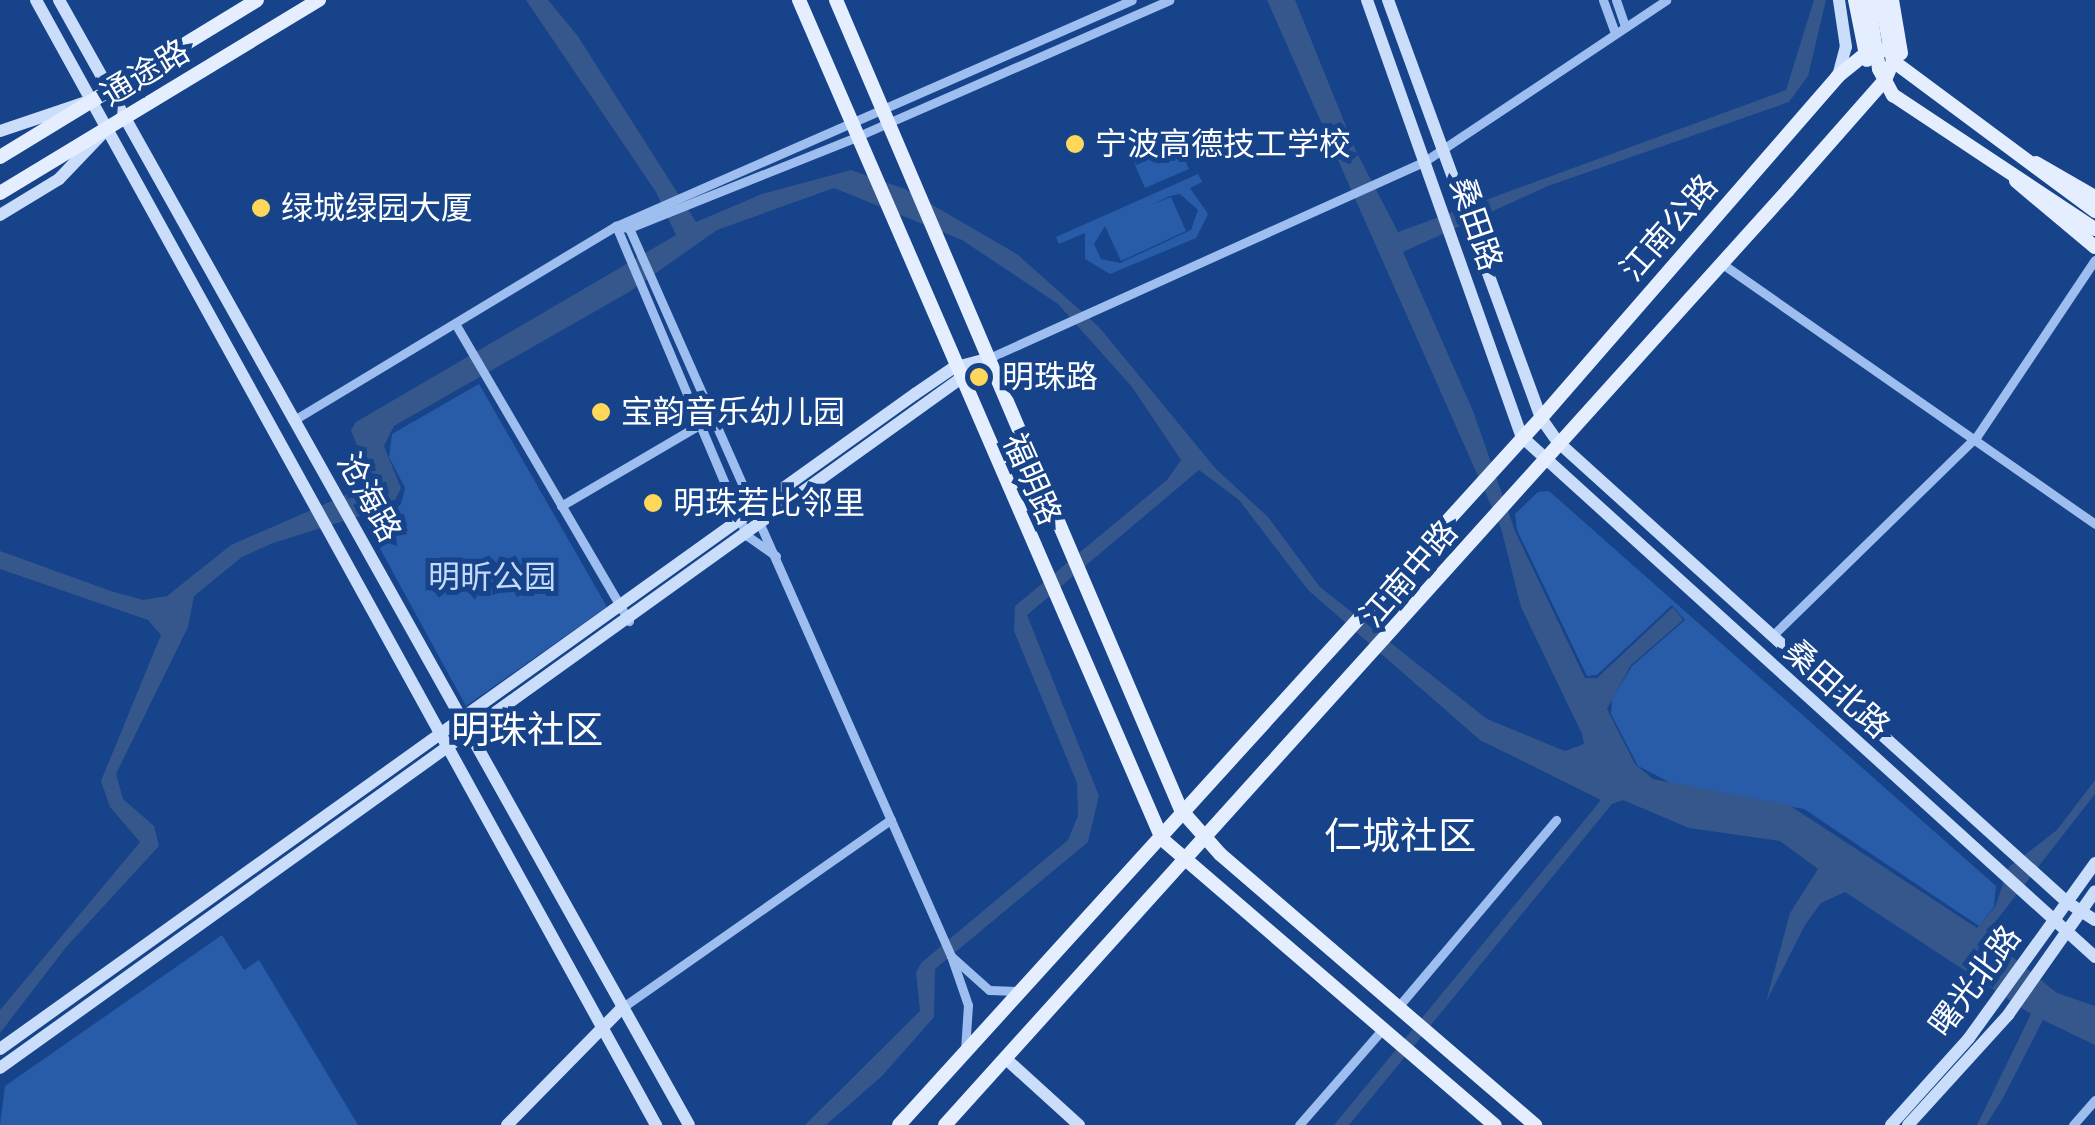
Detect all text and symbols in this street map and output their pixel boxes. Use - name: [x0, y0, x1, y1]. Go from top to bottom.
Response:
- street label: 通途路: [94, 32, 196, 114]
- place label: 宁波高德技工学校: [1095, 125, 1351, 163]
- marker: 宁波高德技工学校: [1064, 133, 1086, 155]
- street label: 江南公路: [1613, 167, 1725, 289]
- street label: 桑田路: [1442, 172, 1510, 276]
- place label: 绿城绿园大厦: [281, 189, 473, 227]
- marker: 绿城绿园大厦: [250, 197, 272, 219]
- place label: 明珠路: [1002, 358, 1098, 396]
- marker: 明珠路: [966, 364, 992, 390]
- place label: 宝韵音乐幼儿园: [621, 393, 845, 431]
- marker: 宝韵音乐幼儿园: [590, 401, 612, 423]
- street label: 福明路: [995, 427, 1069, 531]
- street label: 沧海路: [329, 446, 409, 548]
- place label: 明珠若比邻里: [673, 484, 865, 522]
- marker: 明珠若比邻里: [642, 492, 664, 514]
- street label: 江南中路: [1353, 513, 1465, 635]
- park label: 明昕公园: [428, 558, 556, 596]
- street label: 桑田北路: [1777, 632, 1897, 746]
- district label: 明珠社区: [451, 708, 603, 754]
- district label: 仁城社区: [1324, 814, 1476, 860]
- street label: 曙光北路: [1921, 918, 2029, 1044]

